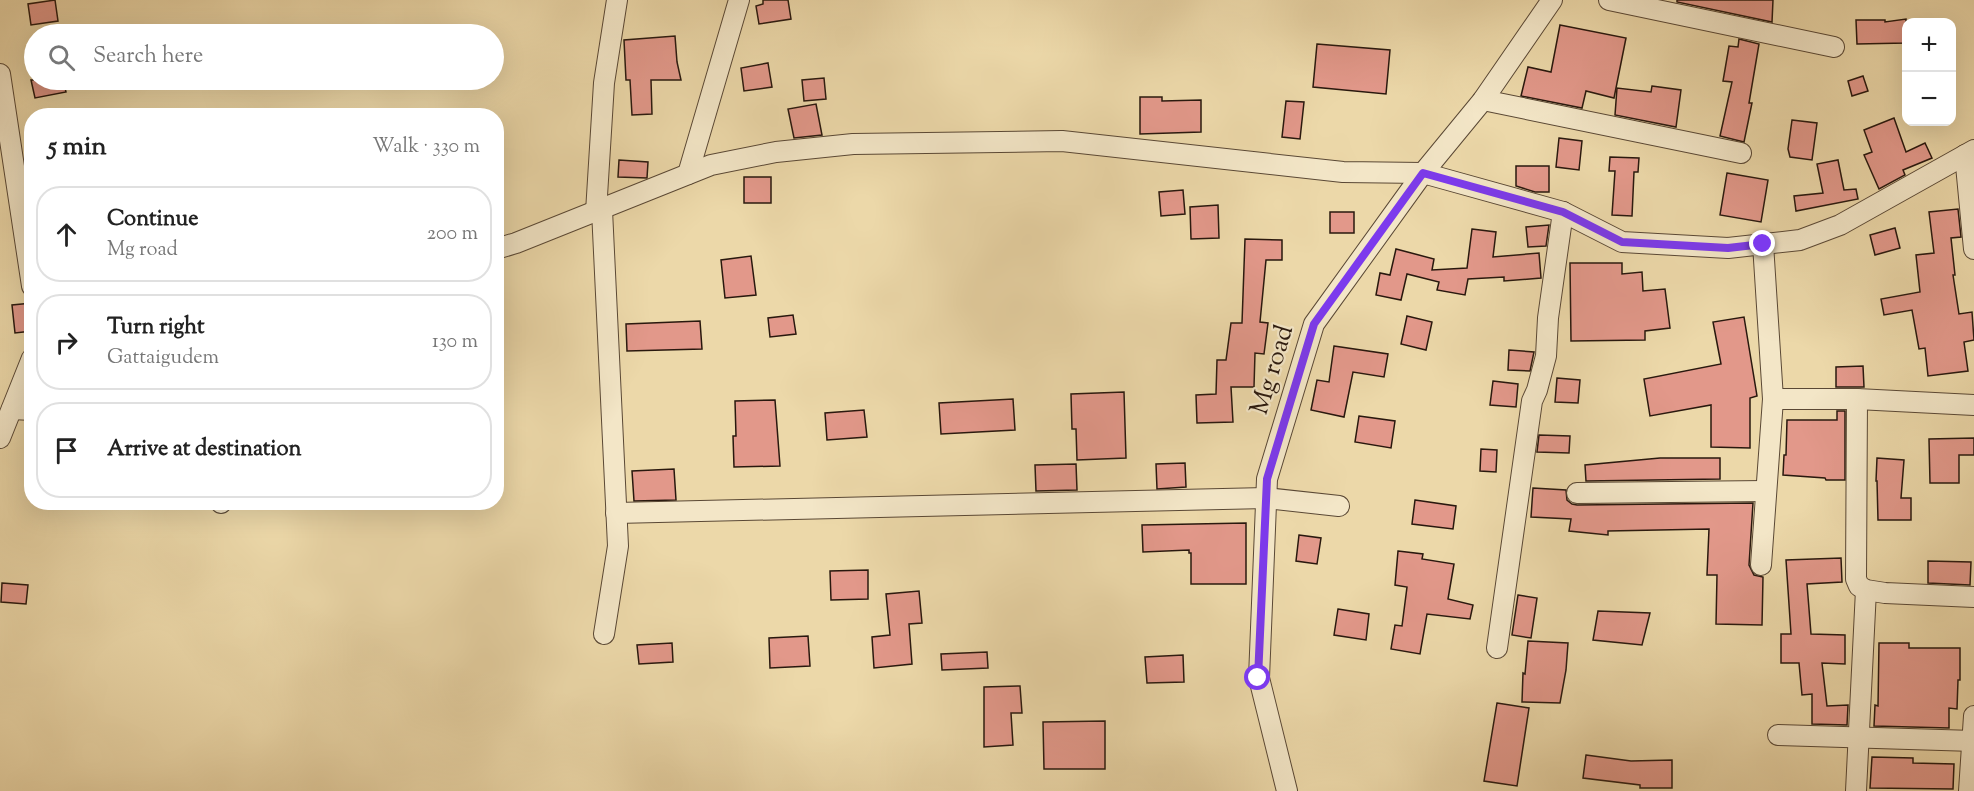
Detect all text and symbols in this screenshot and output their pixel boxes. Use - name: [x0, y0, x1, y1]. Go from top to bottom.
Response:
- map controls: [1902, 18, 1956, 126]
- button: +: [1902, 18, 1956, 72]
- search box: [24, 24, 504, 90]
- icon: search: [45, 41, 78, 74]
- text: Search here: [93, 41, 203, 73]
- button: −: [1902, 72, 1956, 126]
- text: 5 min: [48, 129, 107, 166]
- text: Walk · 330 m: [372, 133, 480, 162]
- text: Continue: [107, 204, 198, 236]
- icon: ahead: [50, 218, 83, 251]
- text: 200 m: [427, 220, 478, 249]
- route end: [1749, 230, 1775, 256]
- text: Mg road: [107, 236, 178, 265]
- text: Turn right: [107, 312, 204, 344]
- street label: Mg road: [1242, 320, 1304, 419]
- icon: right: [50, 326, 83, 359]
- text: 130 m: [432, 328, 478, 357]
- text: Gattaigudem: [107, 344, 219, 373]
- icon: arrive: [50, 434, 83, 467]
- text: Arrive at destination: [107, 434, 302, 466]
- route start: [1244, 664, 1270, 690]

